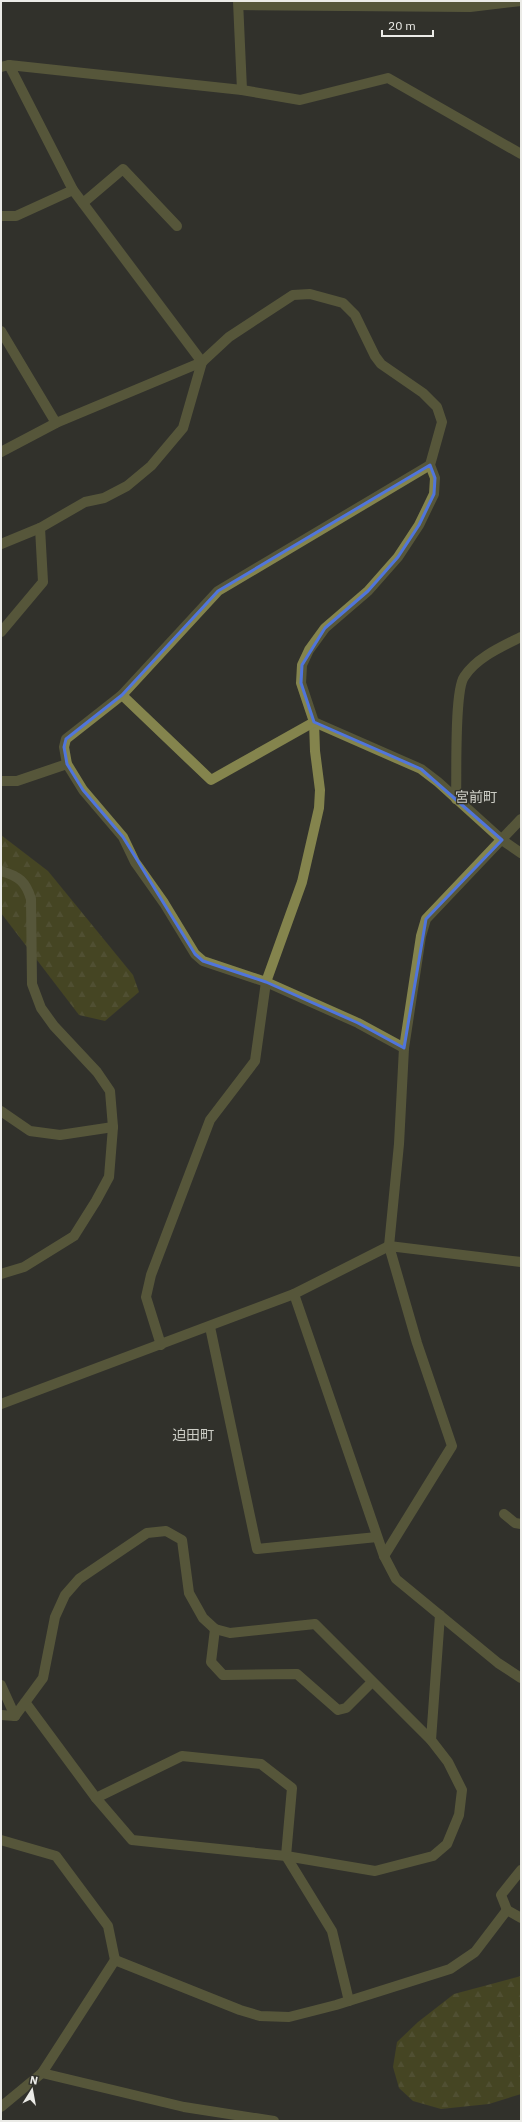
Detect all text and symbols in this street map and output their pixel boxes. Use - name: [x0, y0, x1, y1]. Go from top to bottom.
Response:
- scale bar: [382, 12, 433, 38]
- text: 20 m: [388, 18, 416, 33]
- district label: 宮前町: [455, 788, 497, 806]
- district label: 迫田町: [172, 1426, 214, 1444]
- north arrow: [12, 2070, 52, 2110]
- text: N: [29, 2073, 39, 2088]

